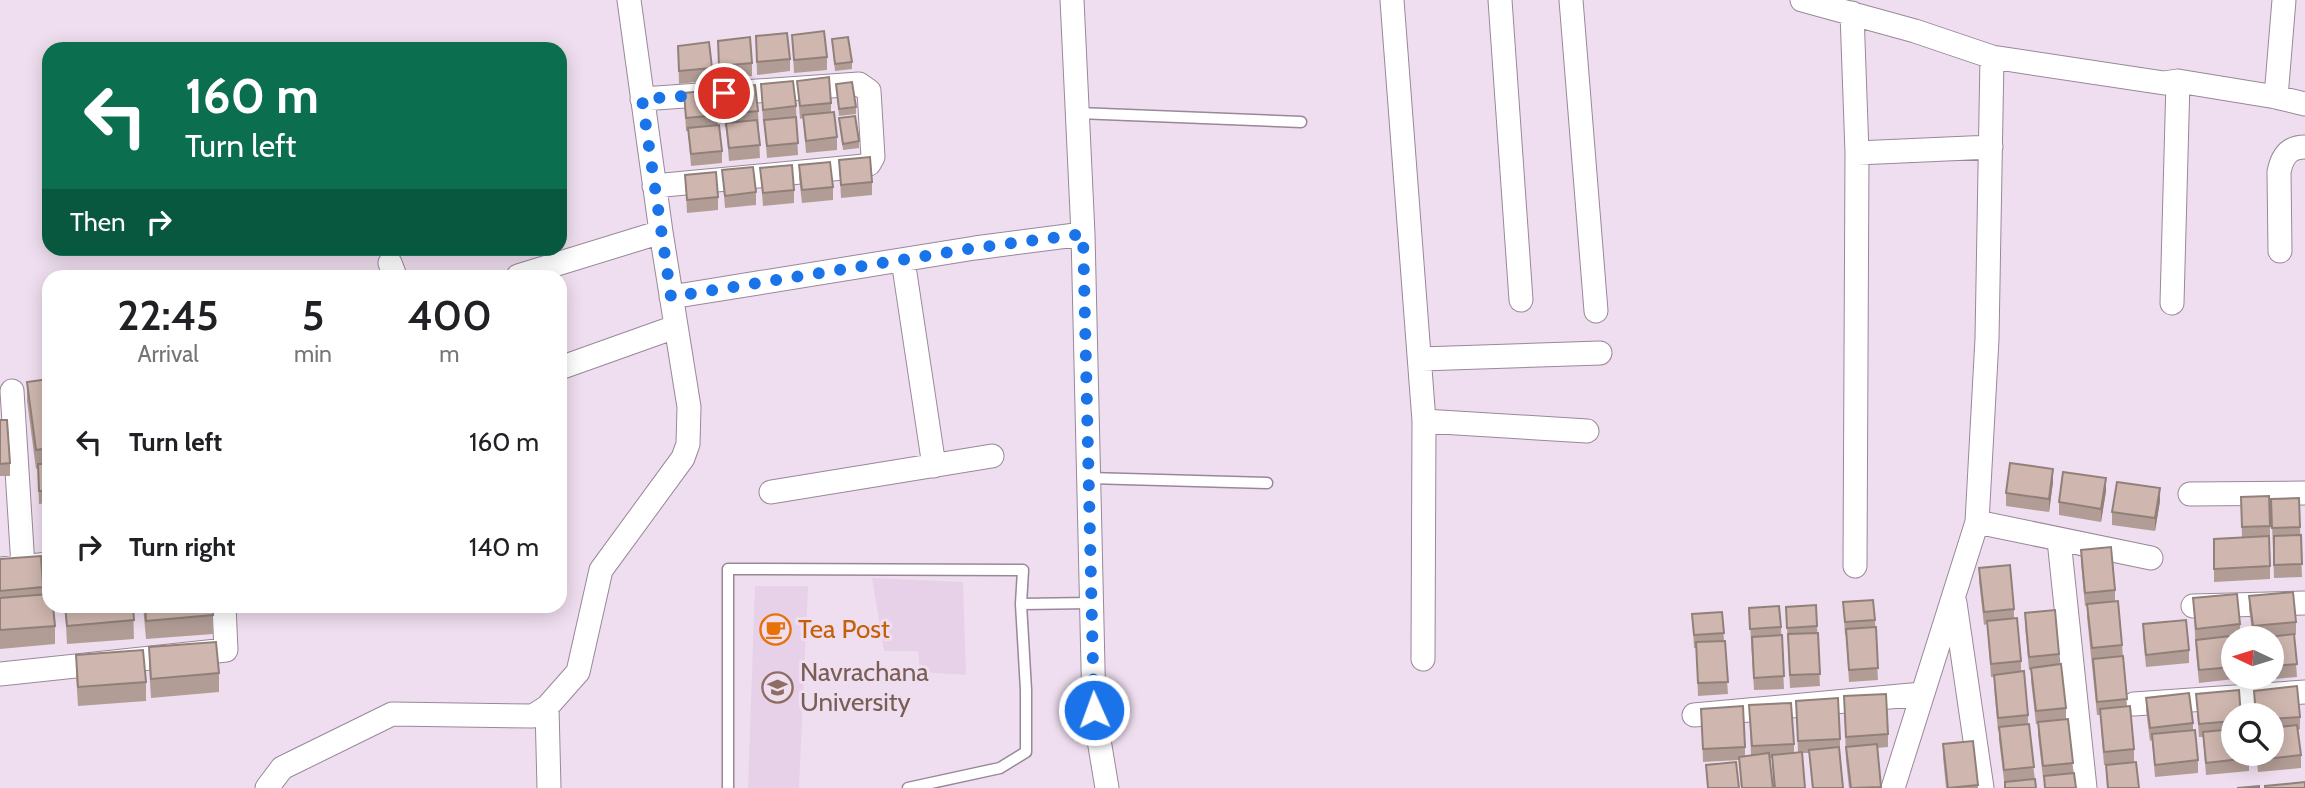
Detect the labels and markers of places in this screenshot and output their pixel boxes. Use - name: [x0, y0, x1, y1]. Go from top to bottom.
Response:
- pin: [694, 63, 754, 123]
- cafe icon: Tea Post: [758, 612, 792, 646]
- place label: Tea Post: [798, 613, 890, 645]
- place label: Navrachana University: [800, 656, 929, 718]
- school or university icon: Navrachana University: [760, 670, 794, 704]

